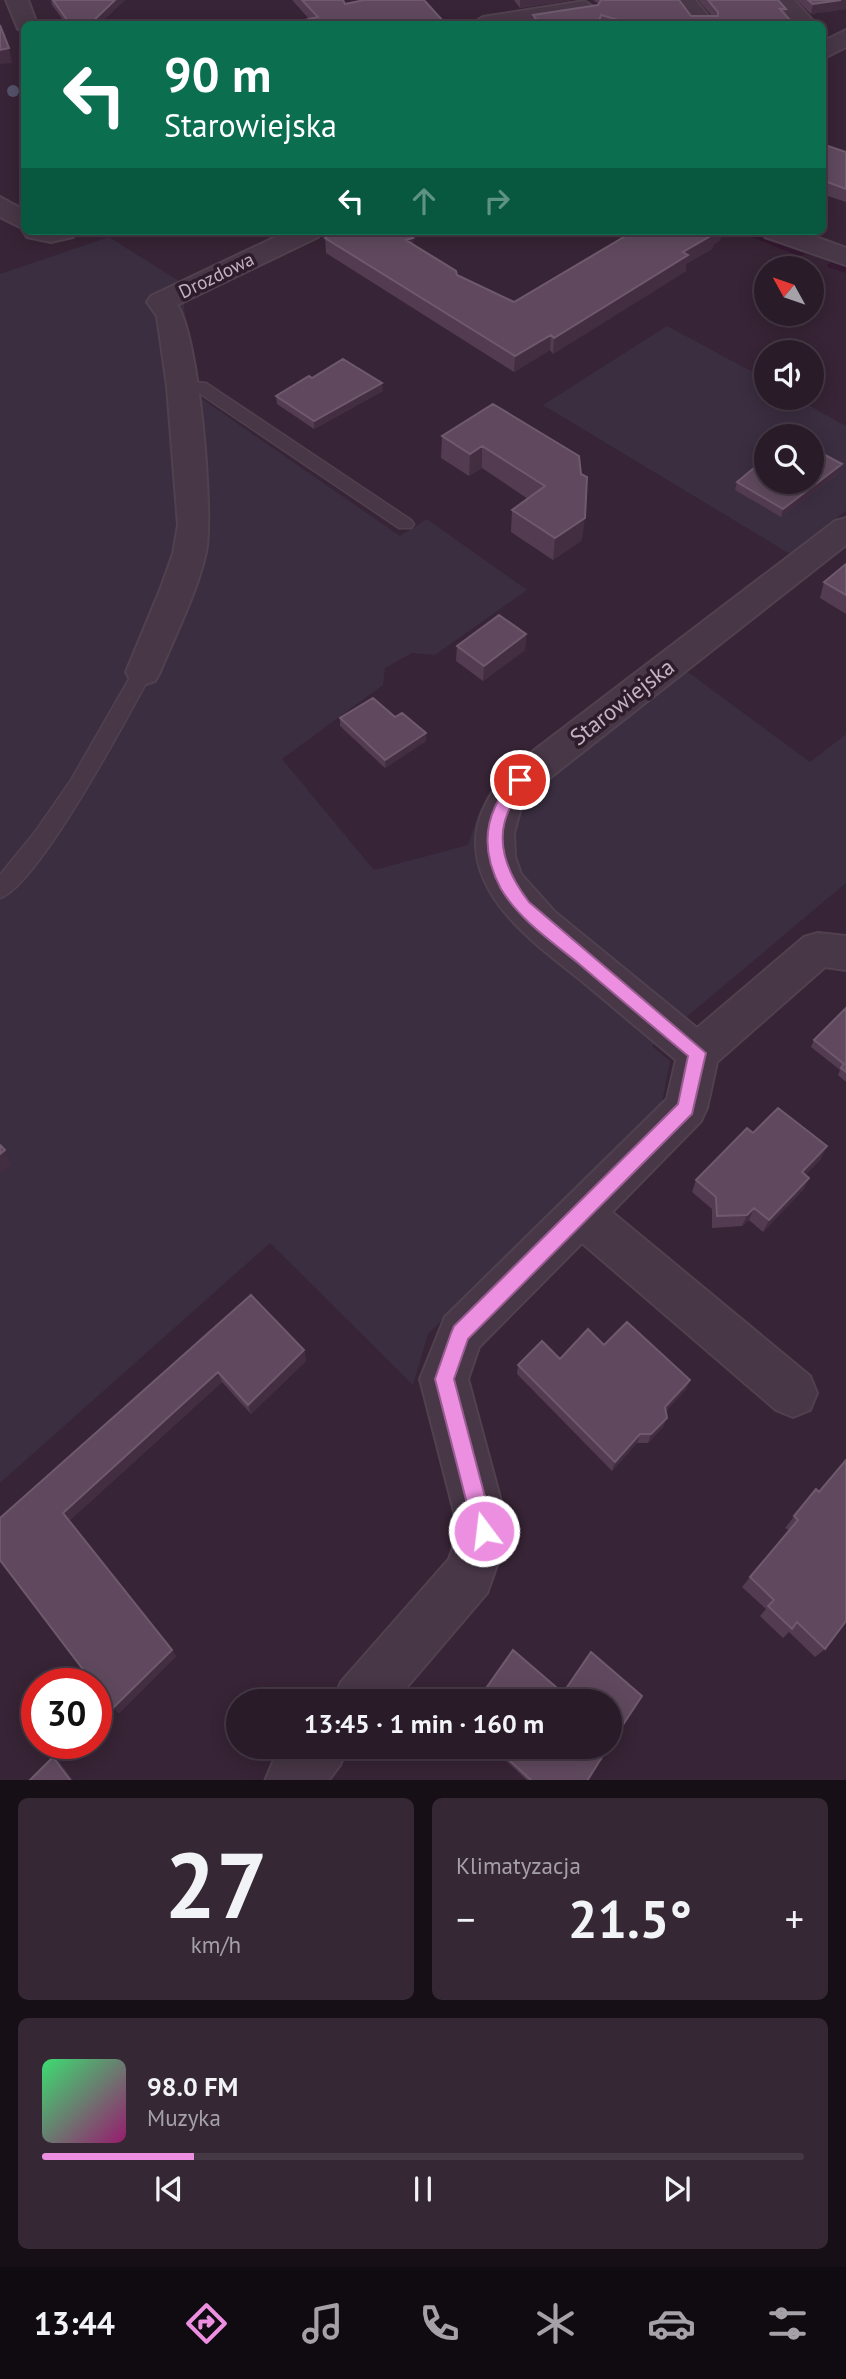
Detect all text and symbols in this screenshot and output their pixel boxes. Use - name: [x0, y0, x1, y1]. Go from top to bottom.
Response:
- text: 90 m: [164, 42, 271, 106]
- icon: left: [49, 49, 140, 140]
- text: Starowiejska: [164, 104, 337, 146]
- icon: left: [332, 182, 370, 220]
- icon: ahead: [405, 182, 443, 220]
- icon: right: [478, 182, 516, 220]
- street label: Drozdowa: [174, 246, 258, 304]
- north arrow: [754, 256, 824, 326]
- map controls: [754, 256, 824, 494]
- button: sound: [754, 340, 824, 410]
- button: search: [754, 424, 824, 494]
- street label: Starowiejska: [564, 652, 680, 751]
- pin: [490, 750, 550, 810]
- icon: arrive: [501, 761, 539, 799]
- position arrow: [447, 1494, 521, 1568]
- speed limit sign: 30: [21, 1668, 112, 1759]
- text: 13:45 · 1 min · 160 m: [304, 1707, 544, 1740]
- text: 27: [164, 1825, 268, 1943]
- text: Klimatyzacja: [456, 1851, 581, 1880]
- text: 21.5°: [568, 1885, 692, 1952]
- text: −: [456, 1894, 475, 1943]
- text: +: [785, 1894, 804, 1943]
- text: km/h: [191, 1930, 241, 1959]
- text: 98.0 FM: [147, 2070, 238, 2103]
- text: Muzyka: [147, 2103, 221, 2132]
- icon: previous: [150, 2170, 188, 2208]
- icon: pause: [404, 2170, 442, 2208]
- icon: next: [658, 2170, 696, 2208]
- icon: directions: [182, 2299, 231, 2348]
- icon: music: [298, 2299, 347, 2348]
- icon: phone: [415, 2299, 464, 2348]
- icon: climate: [531, 2299, 580, 2348]
- icon: car: [647, 2299, 696, 2348]
- icon: filters: [763, 2299, 812, 2348]
- text: 13:44: [34, 2302, 115, 2344]

